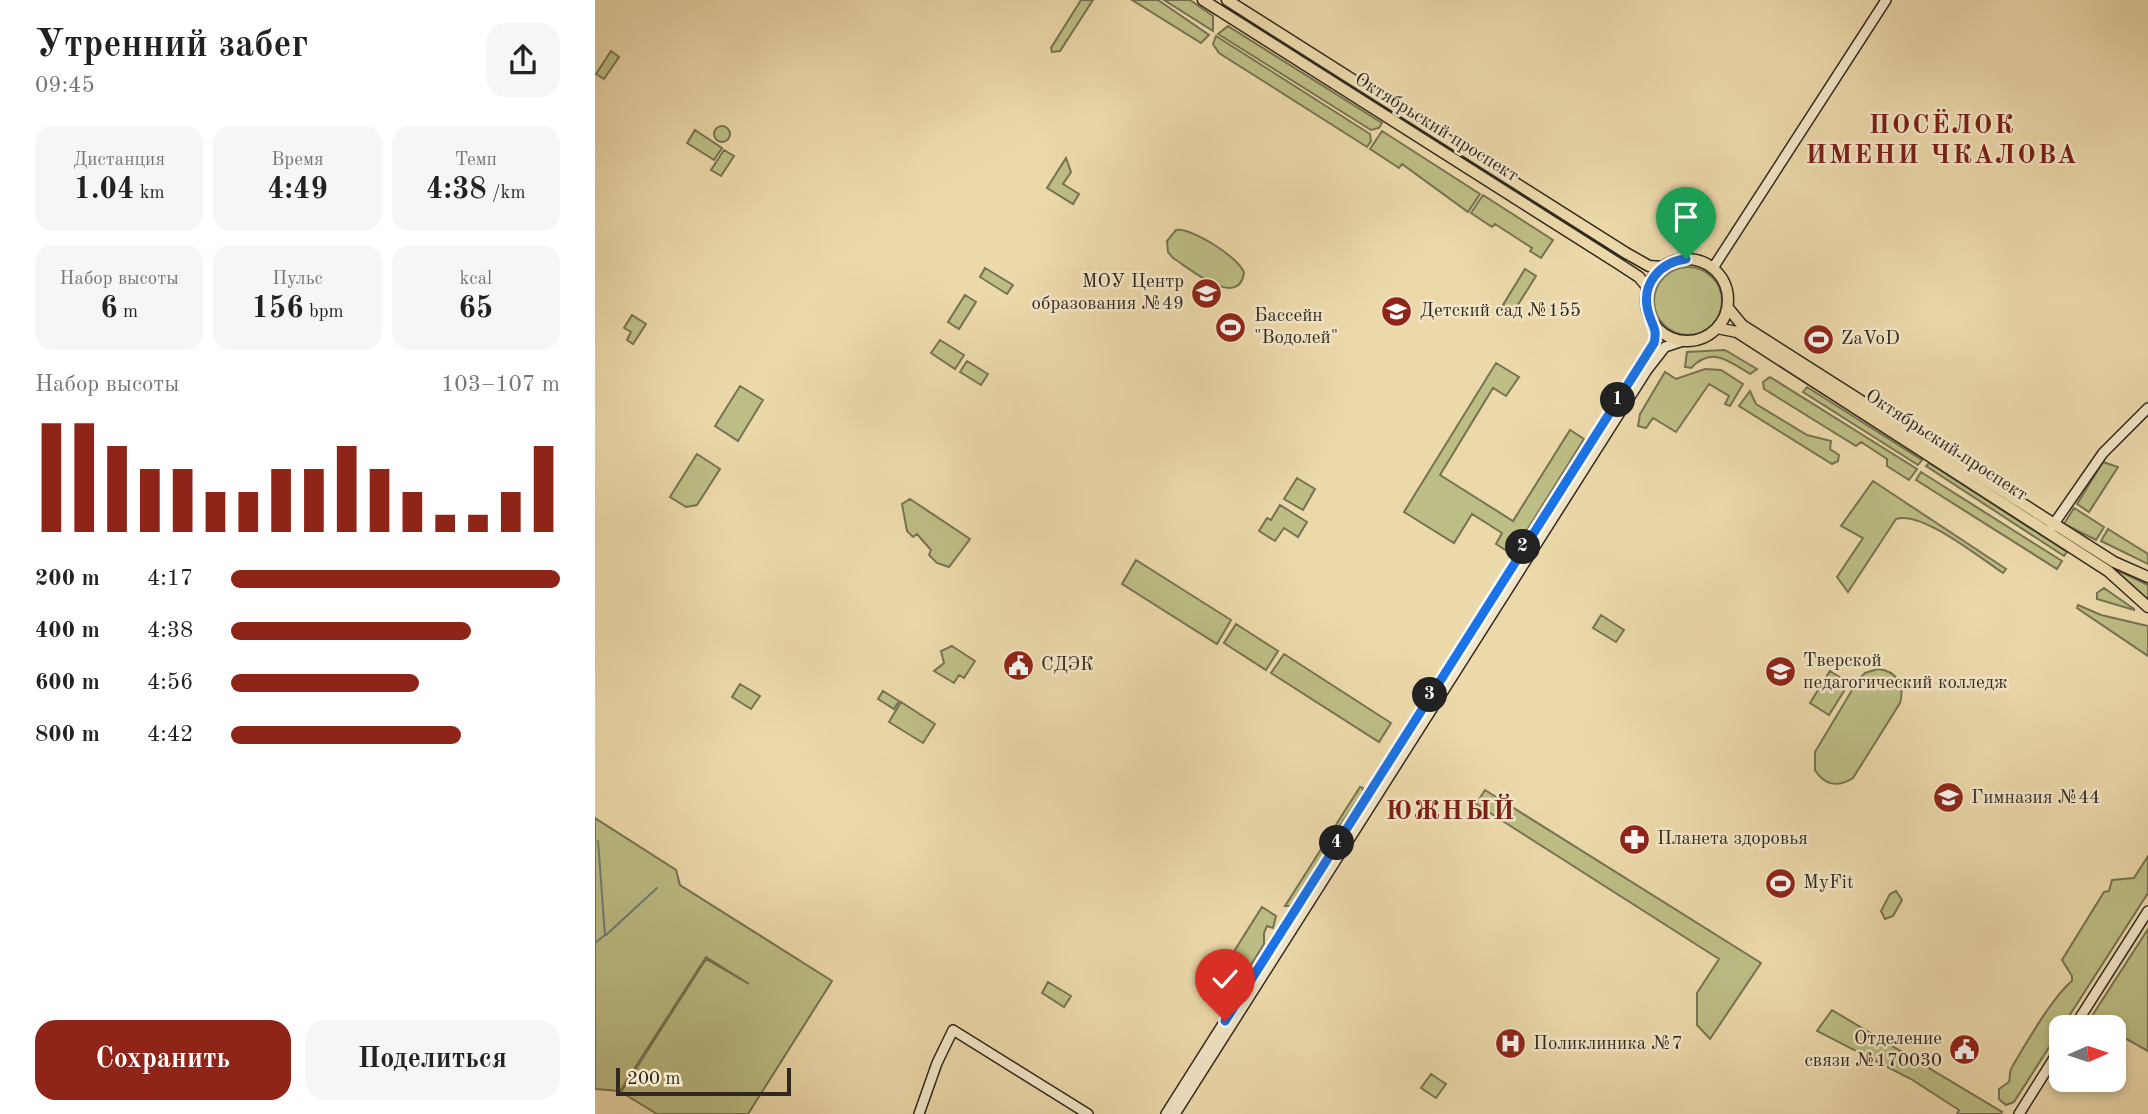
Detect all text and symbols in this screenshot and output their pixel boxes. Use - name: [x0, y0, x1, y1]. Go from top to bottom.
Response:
- button: share: [486, 23, 560, 97]
- text: Утренний забег: [35, 27, 308, 65]
- street label: Октябрьский проспект: [1351, 70, 1521, 186]
- text: 09:45: [35, 74, 95, 97]
- district label: ПОСЁЛОК ИМЕНИ ЧКАЛОВА: [1805, 108, 2079, 169]
- text: Дистанция: [73, 151, 165, 170]
- text: Время: [271, 151, 324, 170]
- text: Темп: [455, 151, 497, 170]
- text: 1.04: [74, 175, 134, 205]
- text: 4:49: [267, 175, 328, 205]
- text: 4:38: [426, 175, 487, 205]
- text: km: [134, 184, 165, 203]
- text: /km: [487, 184, 526, 203]
- pin: [1656, 187, 1716, 259]
- icon: arrive: [1667, 198, 1705, 236]
- text: Набор высоты: [60, 270, 179, 289]
- text: Пульс: [272, 270, 323, 289]
- text: kcal: [459, 270, 492, 289]
- place label: МОУ Центр образования №49: [1032, 273, 1184, 314]
- school or university icon: МОУ Центр образования №49: [1190, 276, 1224, 310]
- text: 6: [100, 294, 118, 324]
- text: 156: [251, 294, 304, 324]
- text: 65: [458, 294, 493, 324]
- school or university icon: Детский сад №155: [1380, 294, 1414, 328]
- place label: Детский сад №155: [1420, 302, 1581, 321]
- text: m: [118, 303, 138, 322]
- text: bpm: [304, 303, 344, 322]
- place label: Бассейн "Водолей": [1254, 307, 1338, 348]
- sports icon: Бассейн "Водолей": [1214, 310, 1248, 344]
- sports icon: ZaVoD: [1801, 322, 1835, 356]
- place label: ZaVoD: [1841, 330, 1900, 349]
- text: Набор высоты: [35, 373, 179, 396]
- text: 103–107 m: [441, 373, 560, 396]
- pin: 1: [1601, 382, 1635, 418]
- street label: Октябрьский проспект: [1862, 387, 2030, 505]
- text: 1: [1612, 390, 1623, 409]
- pin: 2: [1506, 530, 1541, 564]
- text: 2: [1517, 537, 1528, 556]
- text: 200 m: [35, 567, 100, 590]
- text: 4:17: [147, 567, 193, 590]
- text: 400 m: [35, 619, 100, 642]
- text: 4:38: [147, 619, 193, 642]
- public building icon: СДЭК: [1001, 648, 1035, 682]
- place label: Тверской педагогический колледж: [1803, 652, 2008, 693]
- school or university icon: Тверской педагогический колледж: [1763, 655, 1797, 689]
- place label: СДЭК: [1041, 656, 1094, 675]
- text: 600 m: [35, 671, 100, 694]
- text: 4:56: [147, 671, 193, 694]
- pin: 3: [1413, 678, 1447, 712]
- text: 3: [1424, 685, 1435, 704]
- text: 800 m: [35, 723, 100, 746]
- text: 4:42: [147, 723, 193, 746]
- school or university icon: Гимназия №44: [1931, 781, 1965, 815]
- place label: Гимназия №44: [1971, 789, 2100, 808]
- district label: ЮЖНЫЙ: [1386, 793, 1516, 825]
- pharmacy icon: Планета здоровья: [1617, 822, 1651, 856]
- pin: 4: [1319, 826, 1355, 860]
- place label: Планета здоровья: [1657, 830, 1808, 849]
- text: 4: [1331, 833, 1342, 852]
- sports icon: MyFit: [1763, 866, 1797, 900]
- place label: MyFit: [1803, 874, 1854, 893]
- pin: [1195, 949, 1255, 1021]
- icon: check: [1206, 960, 1244, 998]
- north arrow: [2049, 1015, 2126, 1092]
- map controls: [2049, 1015, 2126, 1092]
- button: Сохранить: [35, 1020, 291, 1100]
- button: Поделиться: [305, 1020, 560, 1100]
- hospital icon: Поликлиника №7: [1493, 1027, 1527, 1061]
- place label: Отделение связи №170030: [1805, 1030, 1942, 1071]
- public building icon: Отделение связи №170030: [1948, 1033, 1982, 1067]
- place label: Поликлиника №7: [1533, 1035, 1683, 1054]
- scale bar: [616, 1065, 791, 1097]
- text: 200 m: [627, 1070, 680, 1089]

